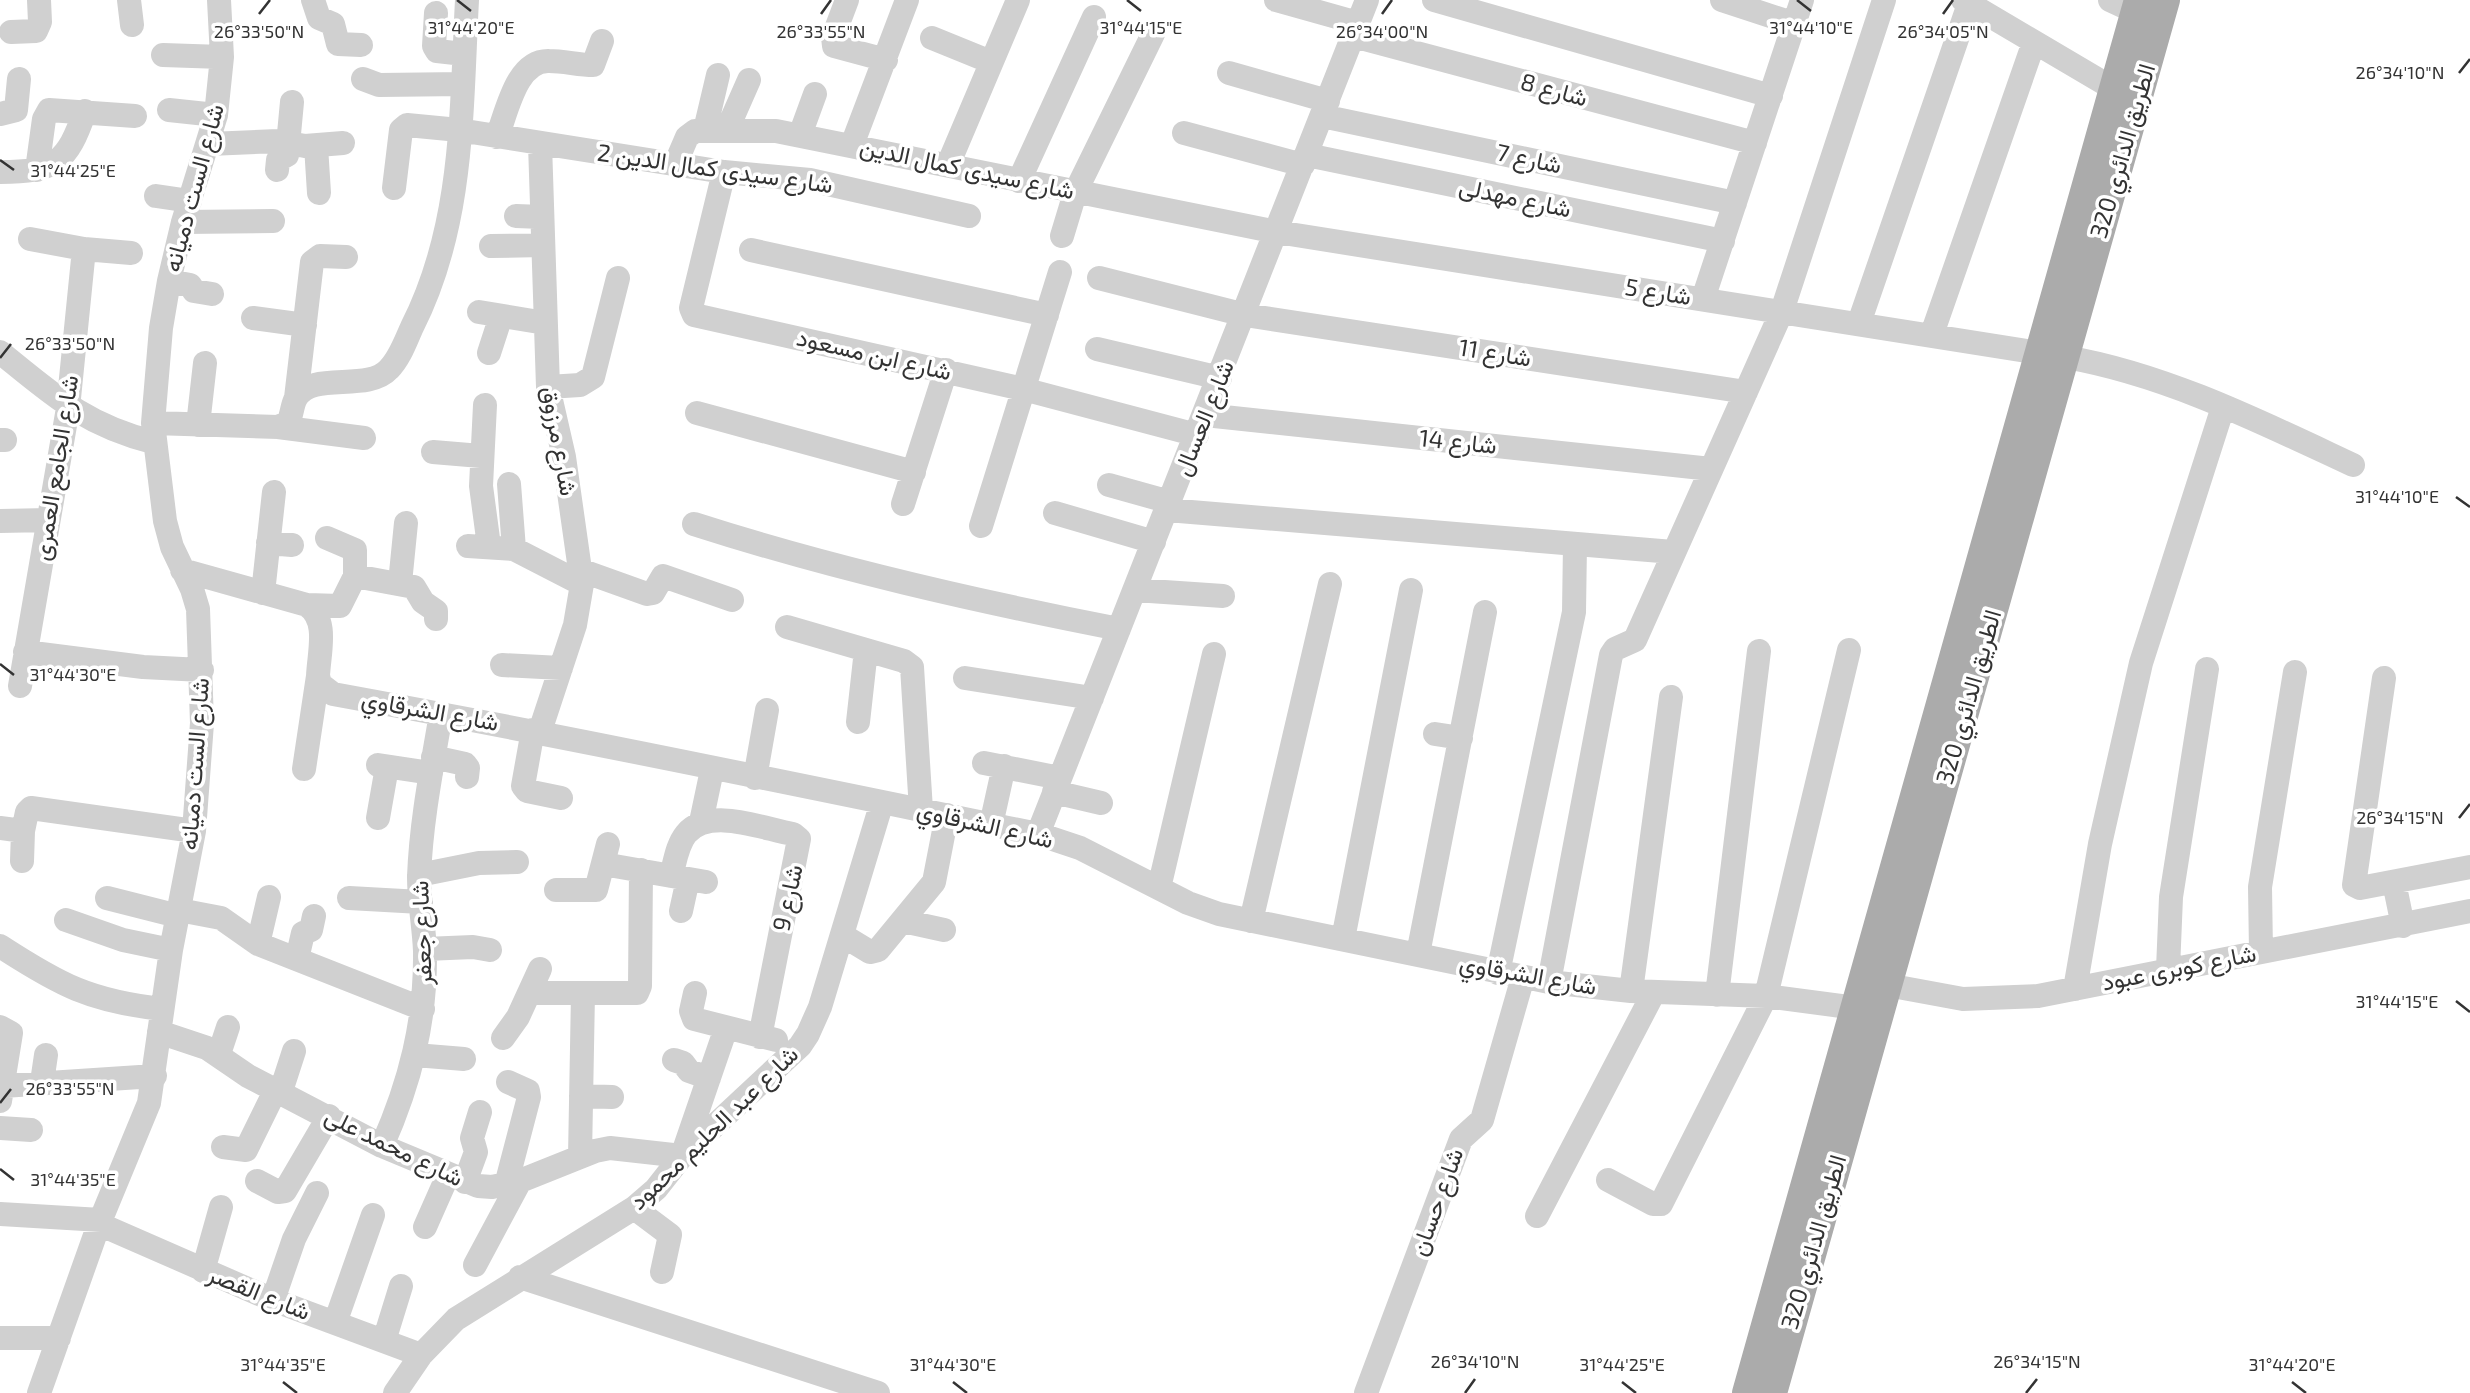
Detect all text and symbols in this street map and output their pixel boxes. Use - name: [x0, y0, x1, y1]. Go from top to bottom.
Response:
- text: 31°44'20"E: [428, 16, 514, 38]
- text: 31°44'15"E: [1100, 16, 1182, 38]
- text: 31°44'10"E: [1769, 16, 1853, 38]
- text: 26°33'50"N: [214, 20, 304, 42]
- text: 26°33'55"N: [776, 20, 866, 42]
- text: 26°34'00"N: [1336, 20, 1428, 42]
- text: 26°34'05"N: [1897, 20, 1989, 42]
- street label: الطريق الدائري 320: [2083, 60, 2166, 243]
- text: 26°34'10"N: [2356, 61, 2444, 83]
- street label: شارع 8: [1517, 66, 1591, 114]
- street label: شارع الست دميانه: [156, 101, 232, 275]
- street label: شارع سيدى كمال الدين: [857, 131, 1077, 207]
- street label: شارع 7: [1493, 136, 1565, 182]
- street label: شارع سيدى كمال الدين 2: [595, 137, 835, 201]
- text: 31°44'25"E: [30, 159, 116, 181]
- street label: شارع مهدلى: [1456, 171, 1574, 225]
- street label: شارع 5: [1623, 271, 1693, 313]
- street label: شارع ابن مسعود: [793, 322, 955, 388]
- text: 26°33'50"N: [25, 332, 115, 354]
- street label: شارع 11: [1457, 332, 1533, 374]
- street label: شارع العسال: [1166, 356, 1242, 480]
- street label: شارع الجامع العمرى: [26, 373, 87, 563]
- street label: شارع مرزوق: [534, 384, 584, 498]
- street label: شارع 14: [1418, 422, 1498, 462]
- text: 31°44'10"E: [2355, 485, 2439, 507]
- street label: الطريق الدائري 320: [1929, 606, 2012, 789]
- text: 31°44'30"E: [30, 663, 116, 685]
- street label: شارع الست دميانه: [173, 677, 217, 851]
- street label: شارع الشرقاوي: [358, 683, 501, 742]
- street label: شارع الشرقاوي: [913, 794, 1056, 859]
- text: 26°34'15"N: [2356, 806, 2444, 828]
- street label: شارع 9: [765, 862, 811, 934]
- street label: شارع جعفر: [404, 880, 440, 987]
- street label: شارع كوبرى عبود: [2099, 937, 2259, 999]
- street label: شارع الشرقاوي: [1456, 947, 1599, 1006]
- text: 31°44'15"E: [2356, 990, 2438, 1012]
- street label: شارع عبد الحليم محمود: [623, 1039, 805, 1217]
- text: 26°33'55"N: [25, 1077, 115, 1099]
- street label: شارع محمد على: [319, 1100, 469, 1194]
- street label: شارع حسان: [1403, 1144, 1471, 1260]
- street label: الطريق الدائري 320: [1774, 1151, 1857, 1334]
- text: 31°44'35"E: [30, 1168, 116, 1190]
- street label: شارع القصر: [202, 1258, 315, 1328]
- text: 26°34'10"N: [1431, 1350, 1519, 1372]
- text: 26°34'15"N: [1993, 1350, 2081, 1372]
- text: 31°44'35"E: [240, 1353, 326, 1375]
- text: 31°44'30"E: [910, 1353, 996, 1375]
- text: 31°44'25"E: [1579, 1353, 1665, 1375]
- text: 31°44'20"E: [2249, 1353, 2335, 1375]

